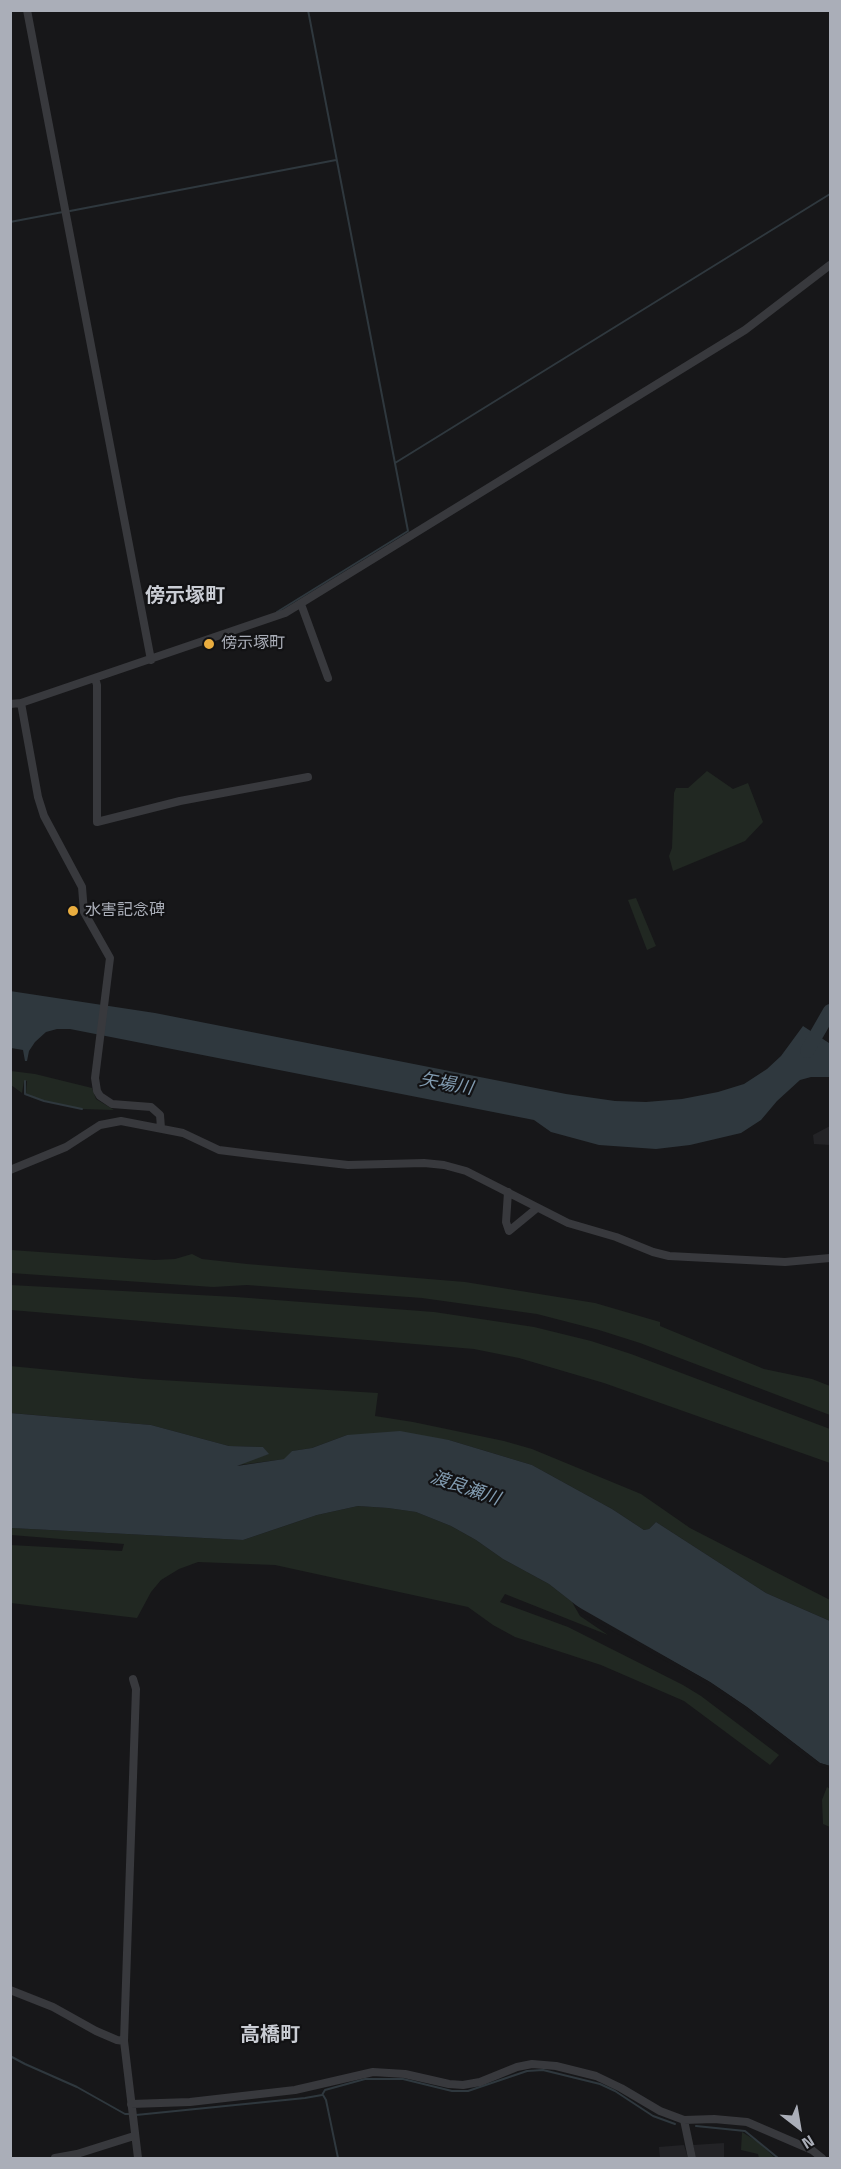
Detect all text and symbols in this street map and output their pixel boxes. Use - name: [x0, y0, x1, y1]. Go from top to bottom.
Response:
- district label: 傍示塚町: [145, 585, 225, 609]
- place label: 傍示塚町: [221, 634, 285, 654]
- marker: 傍示塚町: [202, 637, 216, 651]
- place label: 水害記念碑: [85, 901, 165, 921]
- marker: 水害記念碑: [66, 904, 80, 918]
- water label: 矢場川: [418, 1070, 474, 1100]
- water label: 渡良瀬川: [427, 1467, 503, 1511]
- district label: 高橋町: [240, 2024, 300, 2048]
- north arrow: [769, 2097, 829, 2157]
- text: N: [797, 2129, 819, 2156]

